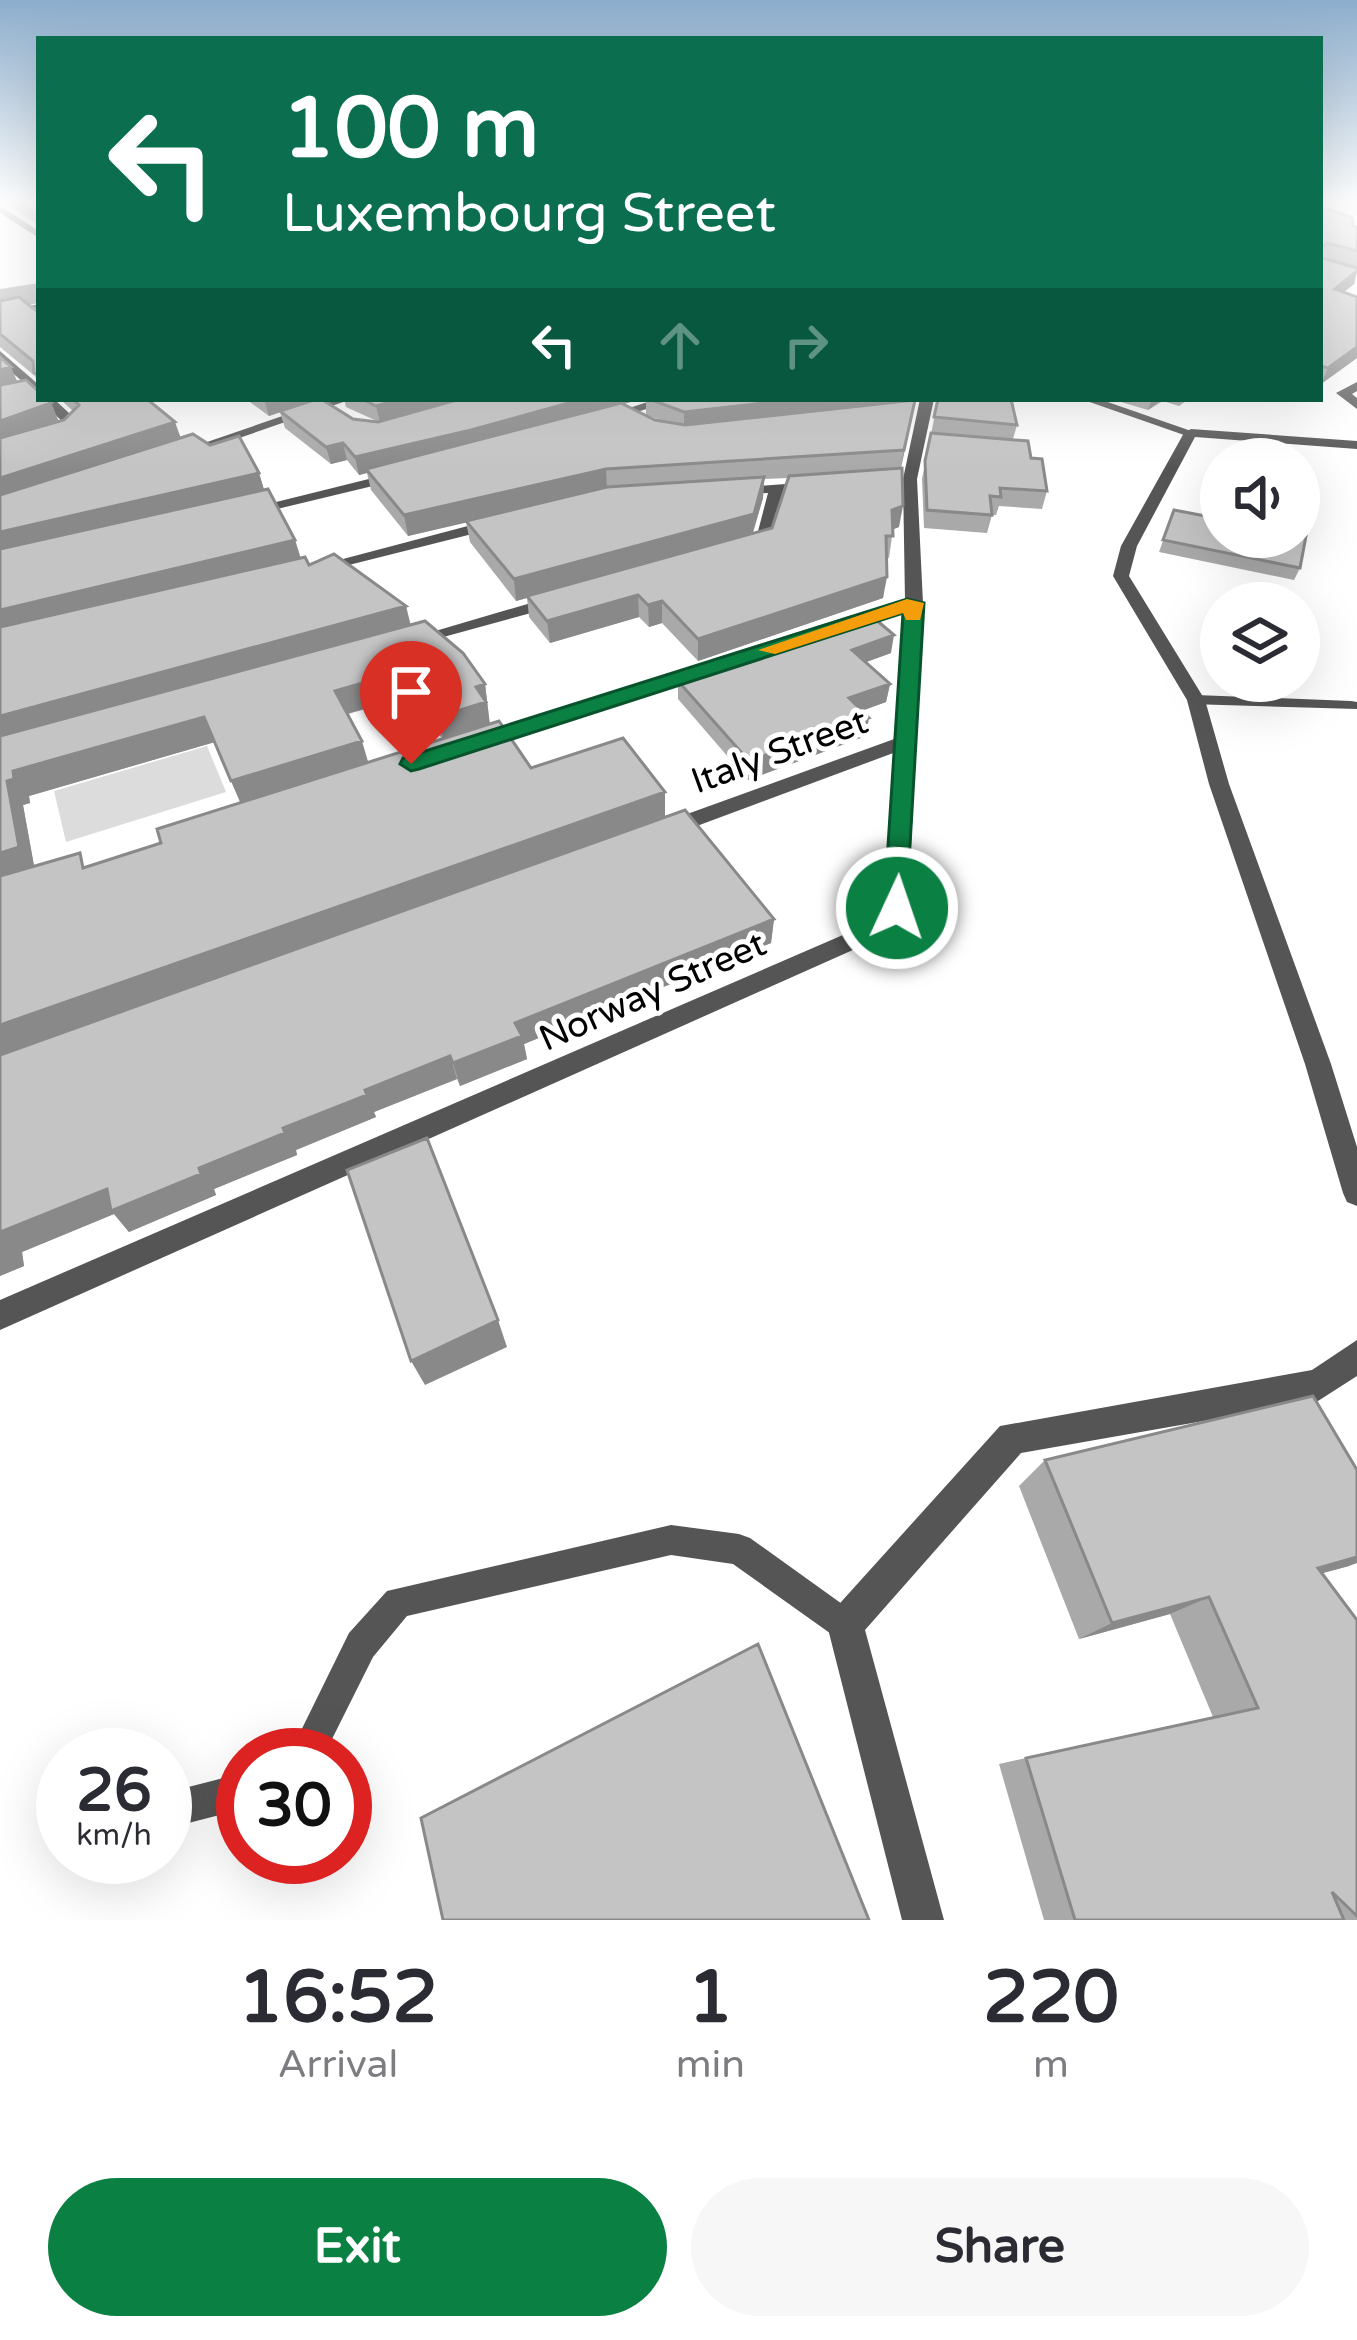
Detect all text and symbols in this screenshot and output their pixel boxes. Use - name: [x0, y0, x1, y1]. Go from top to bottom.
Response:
- text: 100 m: [282, 79, 539, 180]
- icon: left: [84, 84, 240, 240]
- text: Luxembourg Street: [282, 181, 776, 246]
- icon: left: [521, 312, 587, 378]
- icon: ahead: [647, 312, 713, 378]
- icon: right: [773, 312, 839, 378]
- map controls: [1200, 438, 1320, 702]
- button: sound: [1200, 438, 1320, 558]
- button: layers: [1200, 582, 1320, 702]
- pin: [360, 641, 462, 764]
- icon: arrive: [378, 659, 444, 725]
- street label: Italy Street: [686, 700, 874, 803]
- position arrow: [834, 845, 960, 971]
- street label: Norway Street: [532, 922, 773, 1061]
- speed limit sign: 30: [216, 1728, 372, 1884]
- text: 26: [76, 1755, 152, 1827]
- text: km/h: [76, 1817, 152, 1854]
- text: 16:52: [238, 1955, 438, 2042]
- text: 1: [688, 1955, 733, 2042]
- text: 220: [983, 1955, 1119, 2042]
- text: Arrival: [278, 2041, 398, 2088]
- text: min: [676, 2041, 745, 2088]
- text: m: [1033, 2041, 1069, 2088]
- button: Exit: [48, 2178, 667, 2316]
- button: Share: [691, 2178, 1309, 2316]

